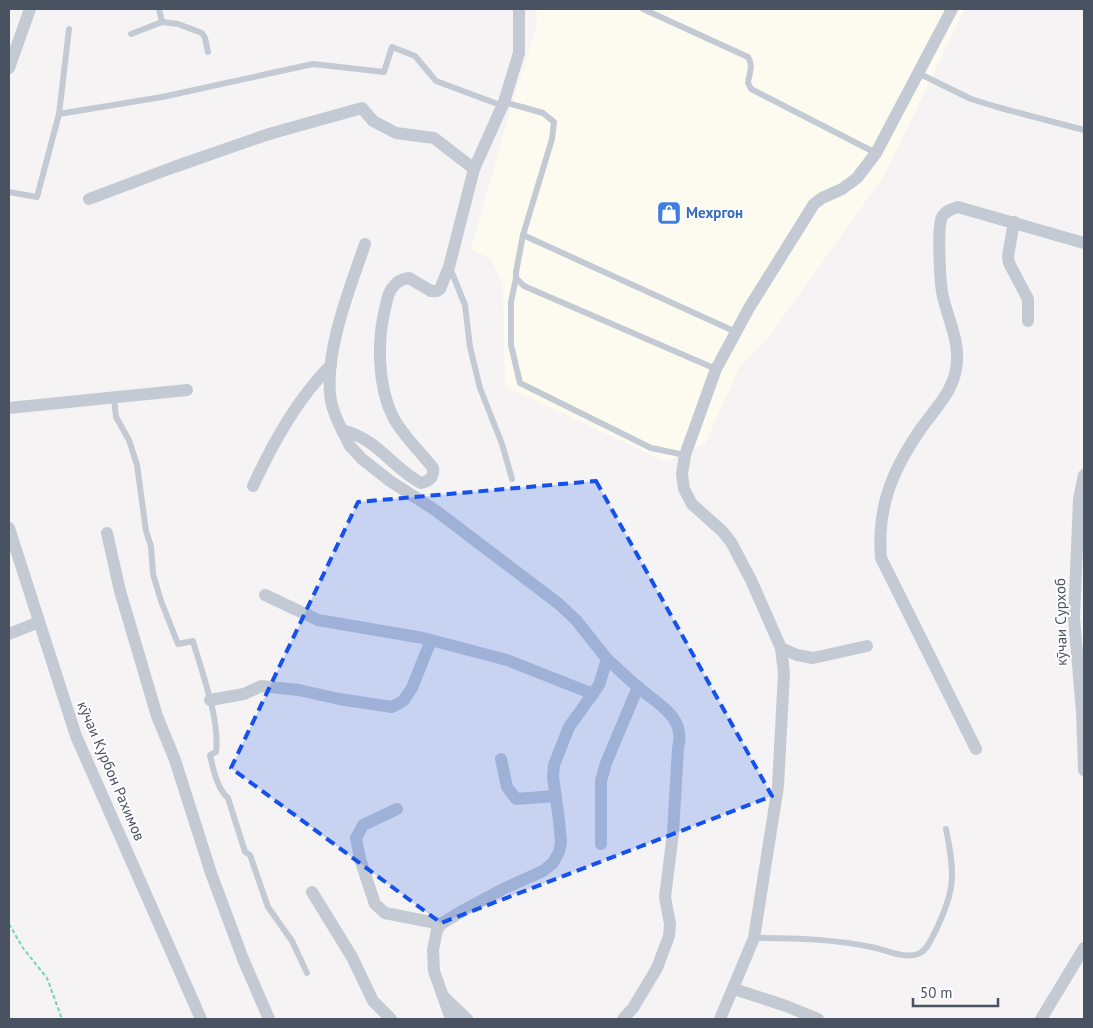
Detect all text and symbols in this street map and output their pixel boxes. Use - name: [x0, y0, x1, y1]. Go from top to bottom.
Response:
- shop icon: Мехргон: [656, 200, 682, 226]
- place label: Мехргон: [686, 203, 743, 222]
- street label: кӯчаи Сурхоб: [1050, 578, 1071, 666]
- street label: кӯчаи Курбон Рахимов: [73, 698, 150, 844]
- scale bar: [913, 976, 998, 1008]
- text: 50 m: [920, 983, 953, 1002]

